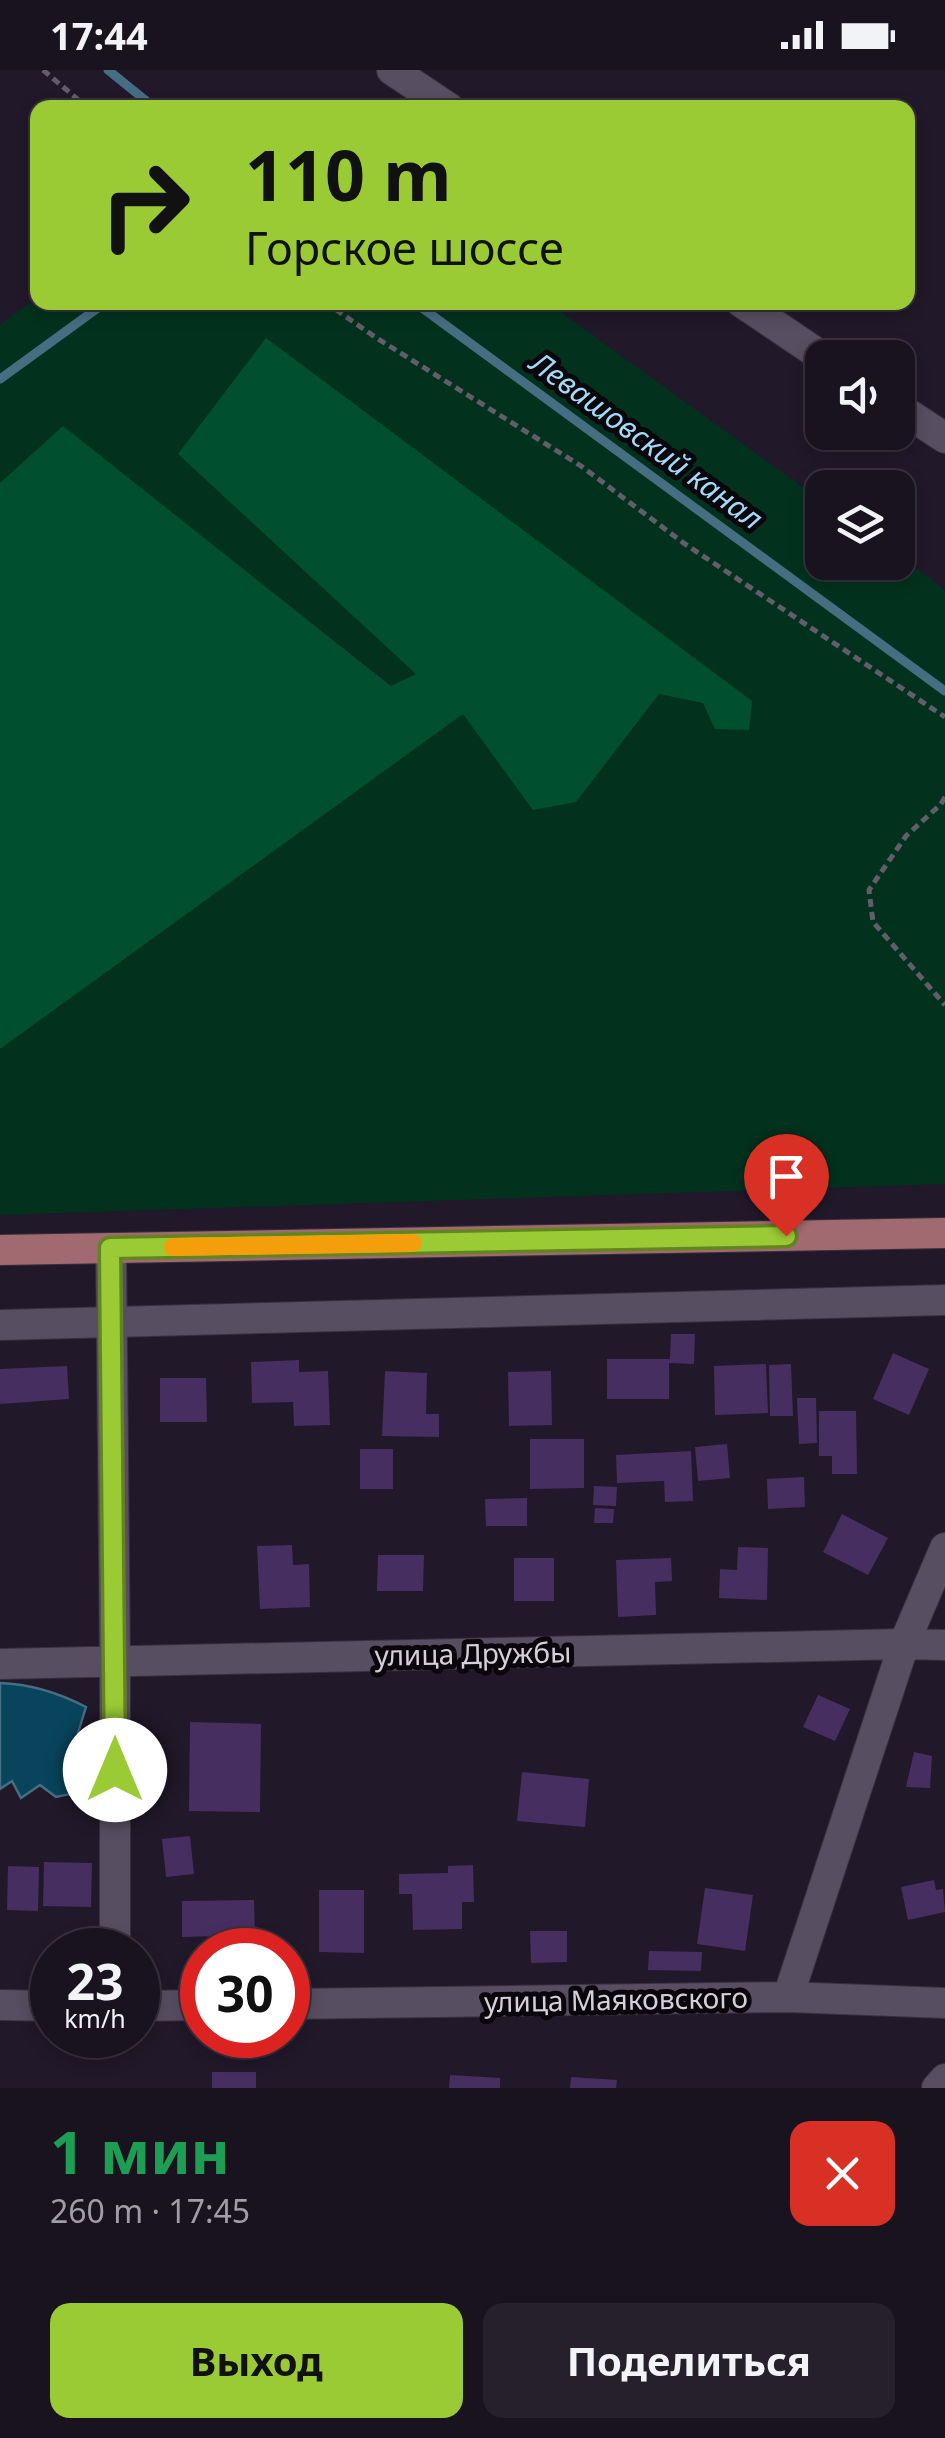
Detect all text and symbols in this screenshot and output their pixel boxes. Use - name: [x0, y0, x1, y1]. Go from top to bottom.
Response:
- text: 17:44: [50, 9, 148, 61]
- text: 110 m: [245, 126, 452, 222]
- icon: right: [80, 140, 210, 270]
- text: Горское шоссе: [245, 217, 564, 278]
- water label: Левашовский канал: [521, 340, 772, 538]
- map controls: [805, 340, 915, 580]
- button: sound: [805, 340, 915, 450]
- button: layers: [805, 470, 915, 580]
- pin: [744, 1134, 829, 1237]
- icon: arrive: [759, 1149, 814, 1204]
- street label: улица Дружбы: [374, 1632, 572, 1674]
- position arrow: [63, 1718, 167, 1822]
- speed limit sign: 30: [180, 1928, 310, 2058]
- text: 23: [66, 1947, 124, 2015]
- street label: улица Маяковского: [484, 1978, 748, 2020]
- text: km/h: [64, 2001, 126, 2035]
- text: 1 мин: [50, 2110, 230, 2192]
- button: close: [790, 2121, 895, 2226]
- text: 260 m · 17:45: [50, 2189, 250, 2232]
- button: Выход: [50, 2303, 463, 2418]
- button: Поделиться: [483, 2303, 895, 2418]

